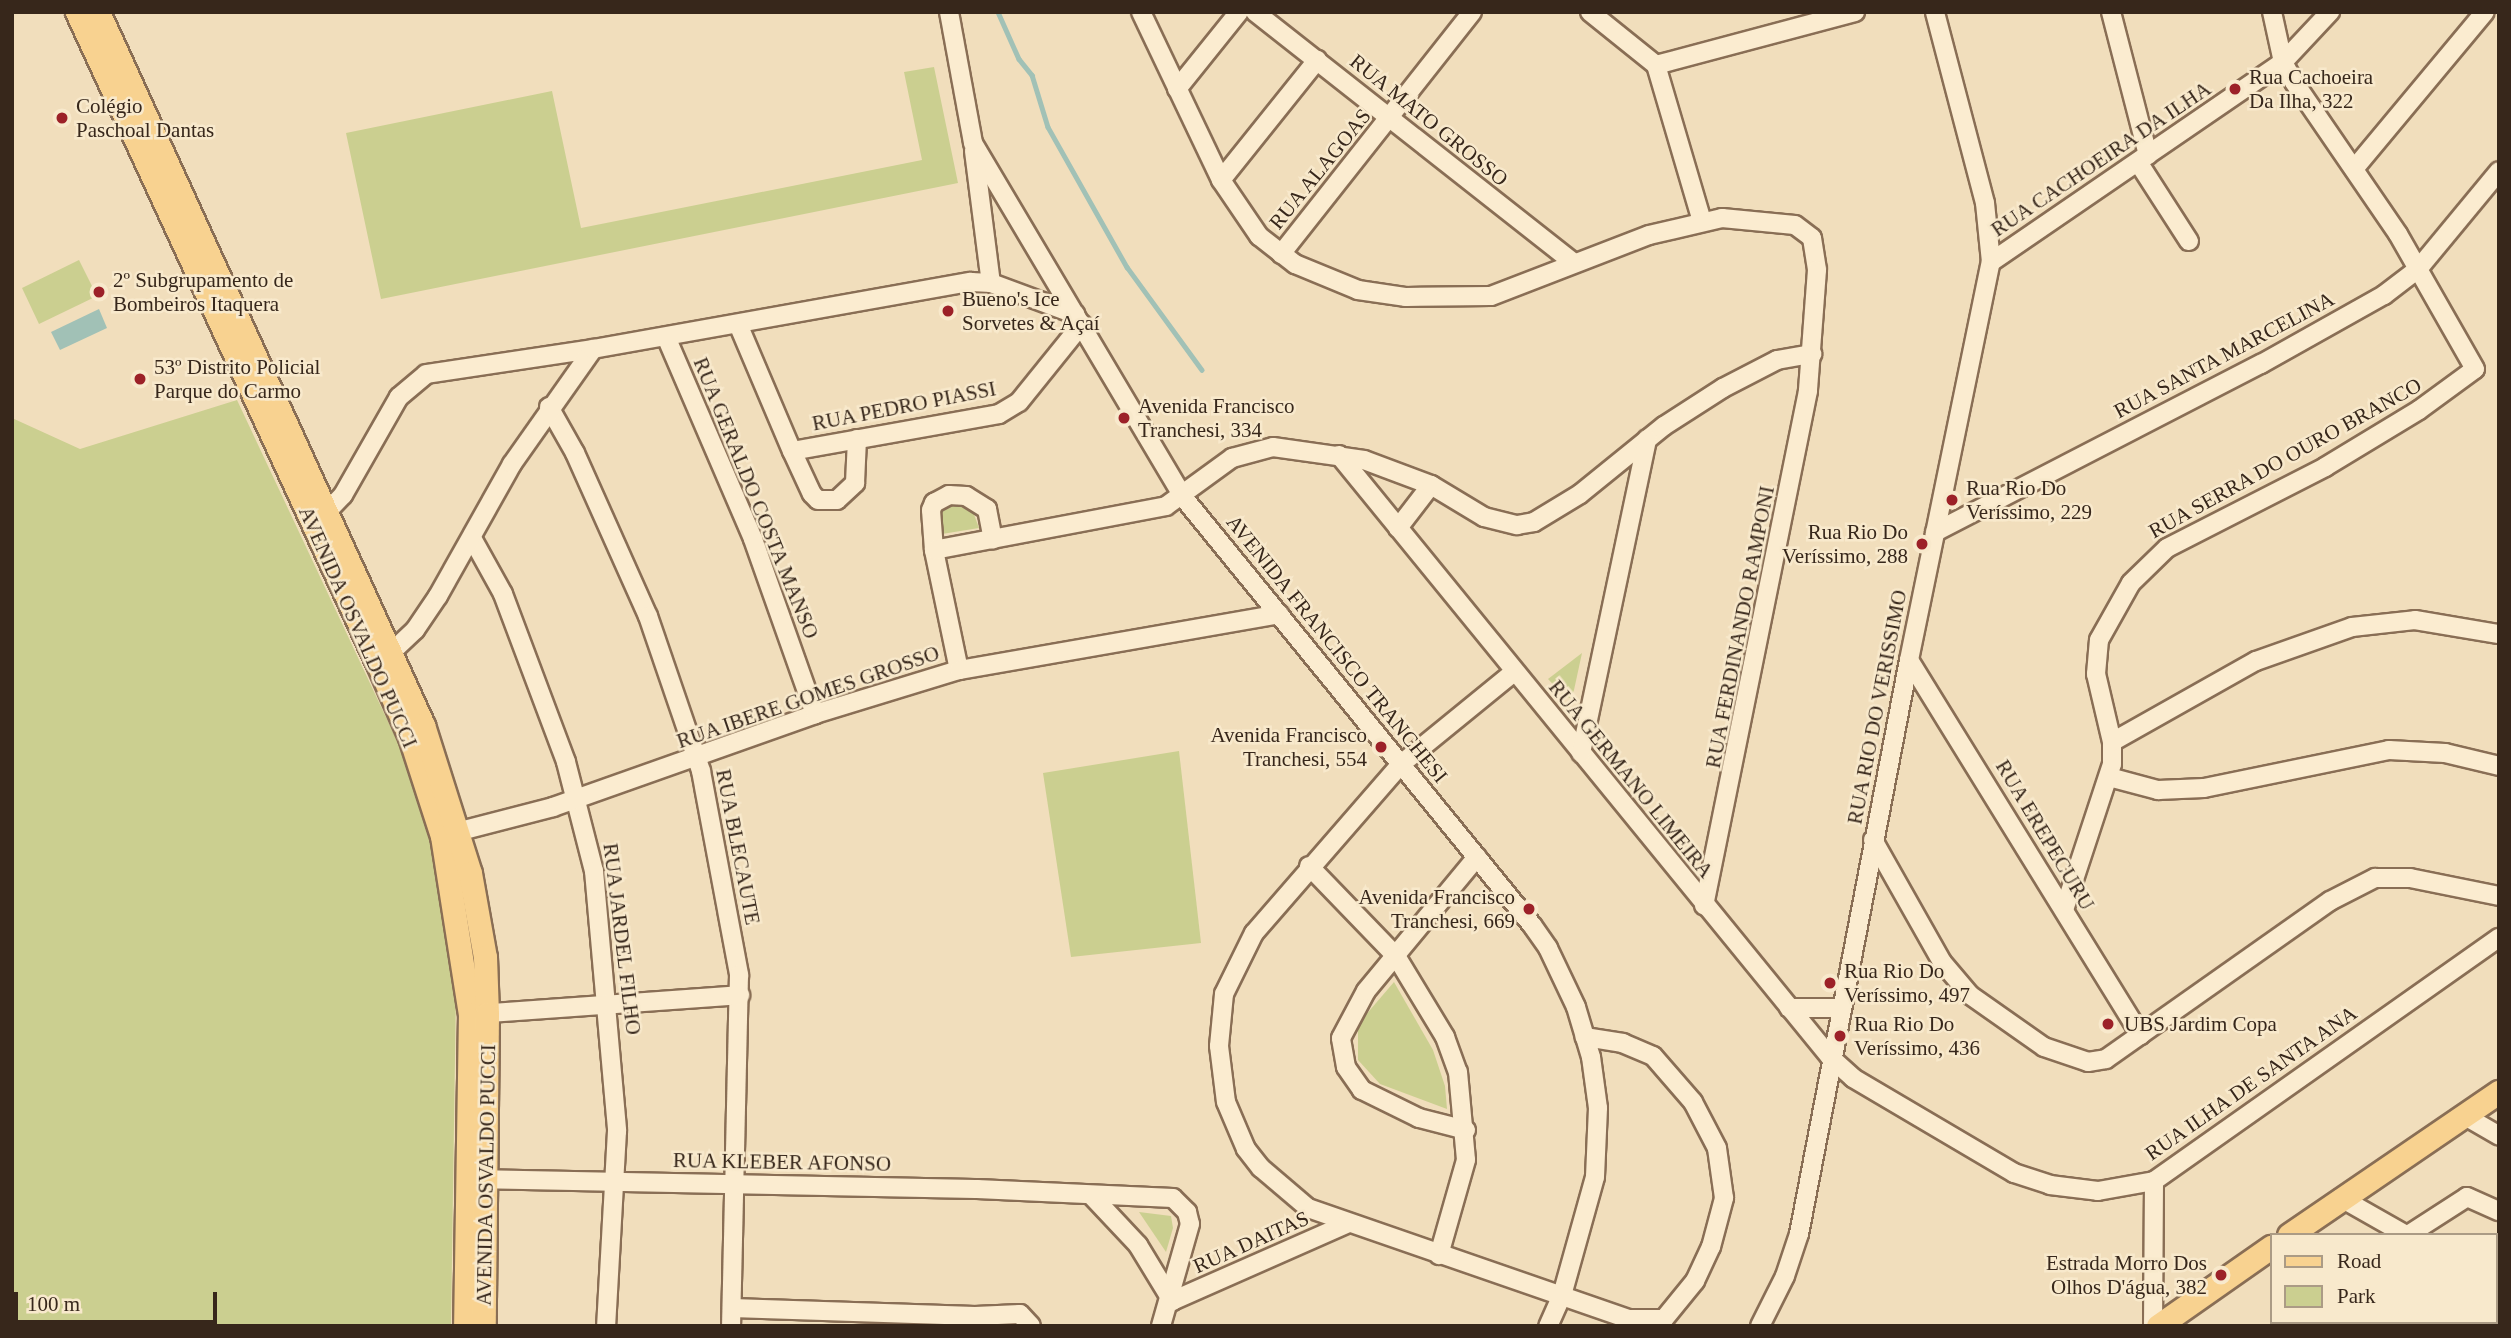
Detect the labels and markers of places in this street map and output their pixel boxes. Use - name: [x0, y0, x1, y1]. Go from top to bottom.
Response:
- place label: Rua Cachoeira Da Ilha, 322: [2249, 64, 2373, 114]
- marker: Rua Cachoeira Da Ilha, 322: [2227, 81, 2243, 97]
- place label: Colégio Paschoal Dantas: [76, 93, 214, 143]
- marker: Colégio Paschoal Dantas: [54, 110, 70, 126]
- place label: 2º Subgrupamento de Bombeiros Itaquera: [113, 267, 293, 317]
- marker: 2º Subgrupamento de Bombeiros Itaquera: [91, 284, 107, 300]
- place label: Bueno's Ice Sorvetes & Açaí: [962, 286, 1101, 336]
- marker: Bueno's Ice Sorvetes & Açaí: [940, 303, 956, 319]
- place label: 53º Distrito Policial Parque do Carmo: [154, 354, 320, 404]
- marker: 53º Distrito Policial Parque do Carmo: [132, 371, 148, 387]
- place label: Avenida Francisco Tranchesi, 334: [1138, 393, 1294, 443]
- marker: Avenida Francisco Tranchesi, 334: [1116, 410, 1132, 426]
- place label: Rua Rio Do Veríssimo, 229: [1966, 475, 2092, 525]
- marker: Rua Rio Do Veríssimo, 229: [1944, 492, 1960, 508]
- place label: Rua Rio Do Veríssimo, 288: [1782, 519, 1908, 569]
- marker: Rua Rio Do Veríssimo, 288: [1914, 536, 1930, 552]
- place label: Avenida Francisco Tranchesi, 554: [1211, 722, 1367, 772]
- marker: Avenida Francisco Tranchesi, 554: [1373, 739, 1389, 755]
- place label: Avenida Francisco Tranchesi, 669: [1359, 884, 1515, 934]
- marker: Avenida Francisco Tranchesi, 669: [1521, 901, 1537, 917]
- place label: Rua Rio Do Veríssimo, 497: [1844, 958, 1970, 1008]
- marker: Rua Rio Do Veríssimo, 497: [1822, 975, 1838, 991]
- place label: Rua Rio Do Veríssimo, 436: [1854, 1011, 1980, 1061]
- place label: UBS Jardim Copa: [2124, 1011, 2277, 1037]
- marker: UBS Jardim Copa: [2098, 1014, 2118, 1034]
- marker: Rua Rio Do Veríssimo, 436: [1832, 1028, 1848, 1044]
- place label: Estrada Morro Dos Olhos D'água, 382: [2046, 1250, 2207, 1300]
- marker: Estrada Morro Dos Olhos D'água, 382: [2213, 1267, 2229, 1283]

